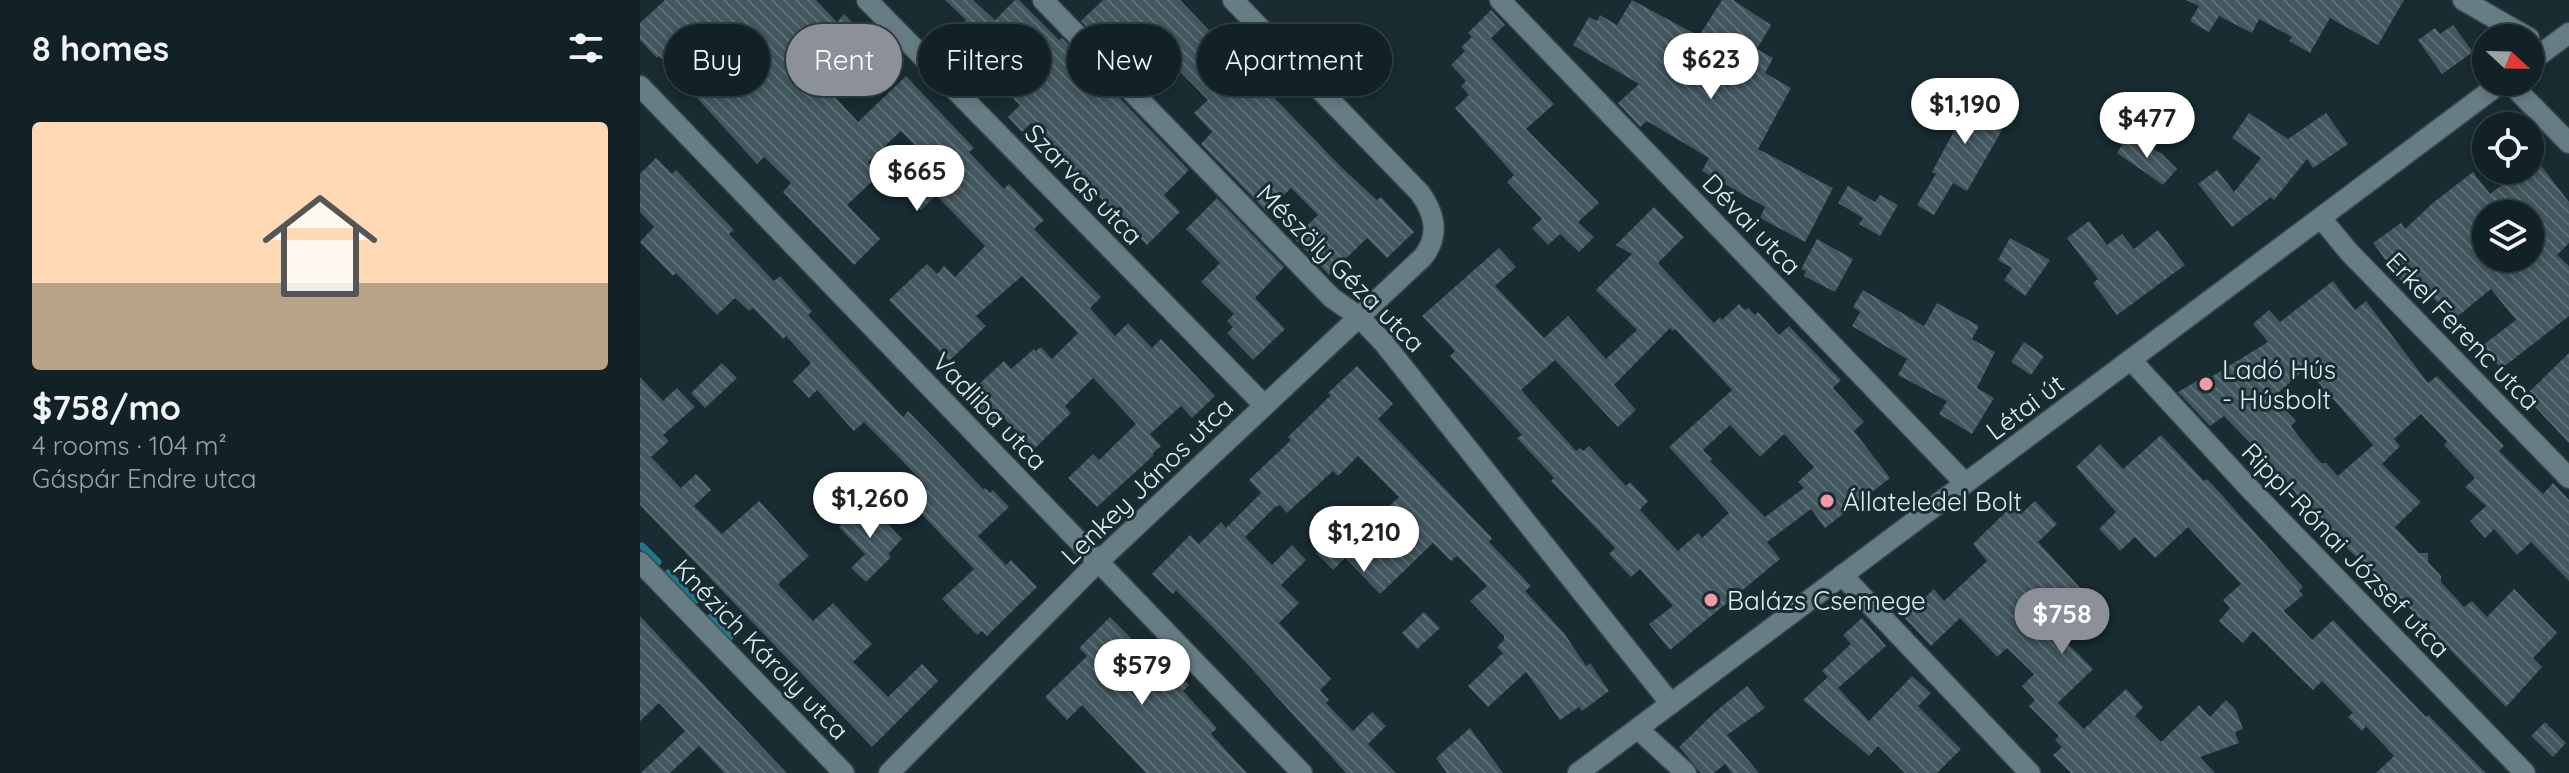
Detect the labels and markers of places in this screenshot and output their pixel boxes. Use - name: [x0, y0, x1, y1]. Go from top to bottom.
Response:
- pin: $623: [1664, 33, 1758, 101]
- pin: $1,190: [1900, 78, 2030, 146]
- pin: $477: [2100, 92, 2194, 160]
- pin: $665: [870, 145, 964, 213]
- place label: Ladó Hús - Húsbolt: [2222, 353, 2336, 416]
- marker: Ladó Hús - Húsbolt: [2197, 375, 2215, 393]
- pin: $1,260: [805, 472, 935, 540]
- place label: Állateledel Bolt: [1843, 485, 2022, 518]
- marker: Állateledel Bolt: [1818, 492, 1836, 510]
- pin: $1,210: [1299, 506, 1429, 574]
- place label: Balázs Csemege: [1727, 584, 1926, 617]
- pin: $758: [2015, 588, 2109, 656]
- marker: Balázs Csemege: [1702, 591, 1720, 609]
- pin: $579: [1095, 639, 1189, 707]

